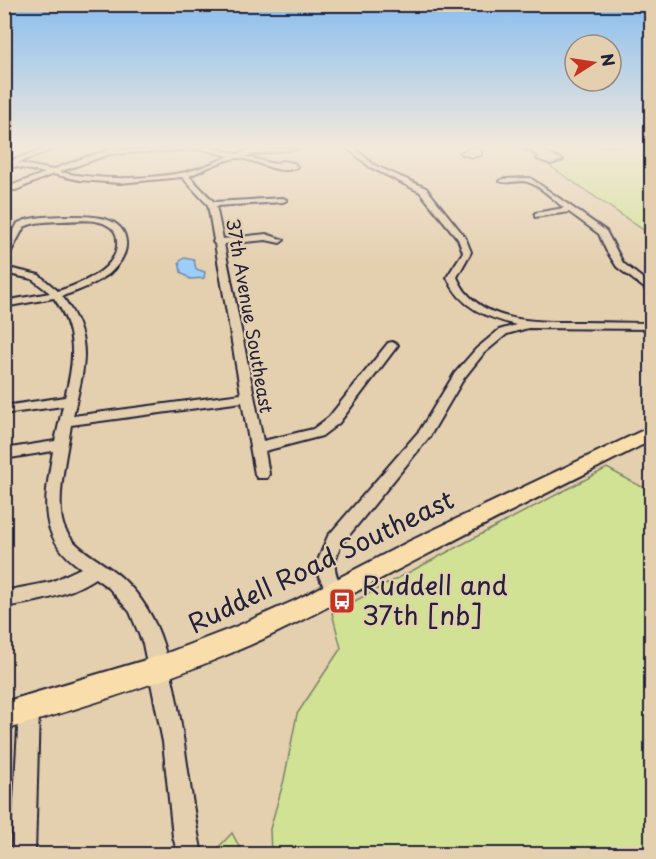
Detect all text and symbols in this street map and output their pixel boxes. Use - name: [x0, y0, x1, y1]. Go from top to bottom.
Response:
- north arrow: [563, 33, 623, 93]
- text: N: [596, 51, 622, 68]
- street label: 37th Avenue Southeast: [220, 216, 281, 415]
- street label: Ruddell Road Southeast: [181, 479, 460, 642]
- place label: Ruddell and 37th [nb]: [362, 565, 508, 634]
- bus stop icon: Ruddell and 37th [nb]: [327, 586, 357, 616]

